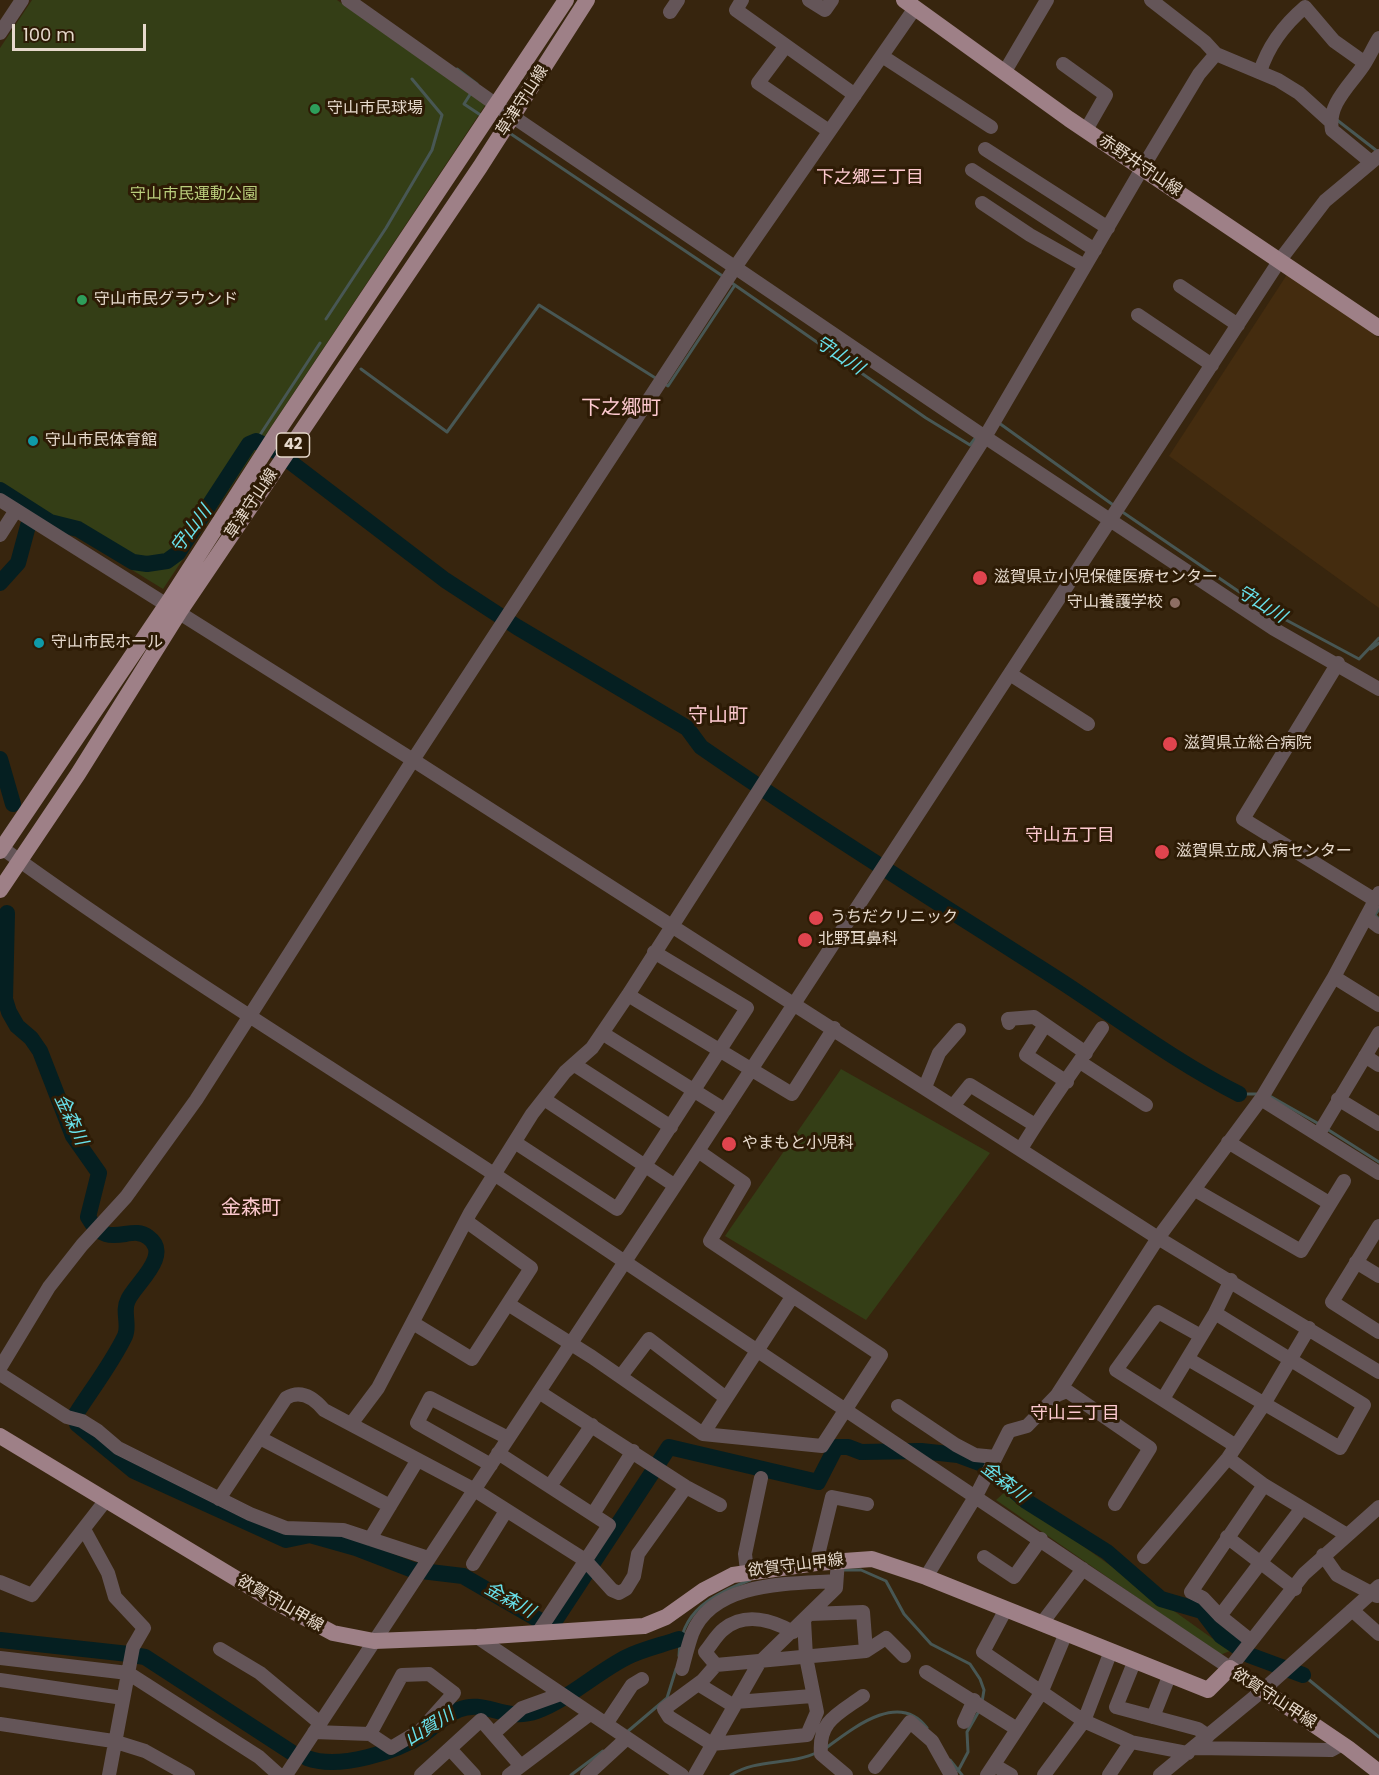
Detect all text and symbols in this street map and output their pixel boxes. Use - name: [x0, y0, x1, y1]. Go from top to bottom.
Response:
- scale bar: [15, 12, 148, 50]
- text: 100 m: [23, 22, 75, 47]
- street label: 草津守山線: [493, 62, 553, 140]
- place label: 守山市民球場: [327, 99, 423, 119]
- marker: 守山市民球場: [308, 102, 322, 116]
- street label: 赤野井守山線: [1095, 131, 1185, 201]
- district label: 下之郷三丁目: [816, 167, 924, 189]
- park label: 守山市民運動公園: [130, 185, 258, 205]
- place label: 守山市民グラウンド: [94, 290, 238, 310]
- marker: 守山市民グラウンド: [75, 293, 89, 307]
- water label: 守山川: [811, 332, 867, 380]
- district label: 下之郷町: [581, 397, 661, 421]
- place label: 守山市民体育館: [45, 431, 157, 451]
- road number: 42: [276, 433, 310, 457]
- marker: 守山市民体育館: [26, 434, 40, 448]
- street label: 草津守山線: [222, 465, 282, 543]
- water label: 守山川: [167, 502, 217, 558]
- place label: 滋賀県立小児保健医療センター: [994, 568, 1218, 588]
- marker: 滋賀県立小児保健医療センター: [971, 569, 989, 587]
- water label: 守山川: [1232, 582, 1290, 628]
- place label: 守山養護学校: [1067, 593, 1163, 613]
- marker: 守山養護学校: [1168, 596, 1182, 610]
- place label: 守山市民ホール: [51, 633, 163, 653]
- marker: 守山市民ホール: [32, 636, 46, 650]
- district label: 守山町: [688, 705, 748, 729]
- place label: 滋賀県立総合病院: [1184, 734, 1312, 754]
- marker: 滋賀県立総合病院: [1161, 735, 1179, 753]
- district label: 守山五丁目: [1025, 825, 1115, 847]
- place label: 滋賀県立成人病センター: [1176, 842, 1352, 862]
- marker: 滋賀県立成人病センター: [1153, 843, 1171, 861]
- place label: うちだクリニック: [830, 908, 958, 928]
- marker: うちだクリニック: [807, 909, 825, 927]
- place label: 北野耳鼻科: [818, 930, 898, 950]
- marker: 北野耳鼻科: [796, 931, 814, 949]
- water label: 金森川: [49, 1091, 91, 1149]
- place label: やまもと小児科: [742, 1134, 854, 1154]
- marker: やまもと小児科: [720, 1135, 738, 1153]
- district label: 金森町: [221, 1197, 281, 1221]
- district label: 守山三丁目: [1030, 1403, 1120, 1425]
- water label: 金森川: [976, 1458, 1032, 1508]
- street label: 欲賀守山甲線: [747, 1551, 845, 1581]
- street label: 欲賀守山甲線: [234, 1572, 326, 1636]
- water label: 金森川: [480, 1578, 538, 1624]
- street label: 欲賀守山甲線: [1229, 1665, 1319, 1733]
- water label: 山賀川: [401, 1705, 459, 1751]

